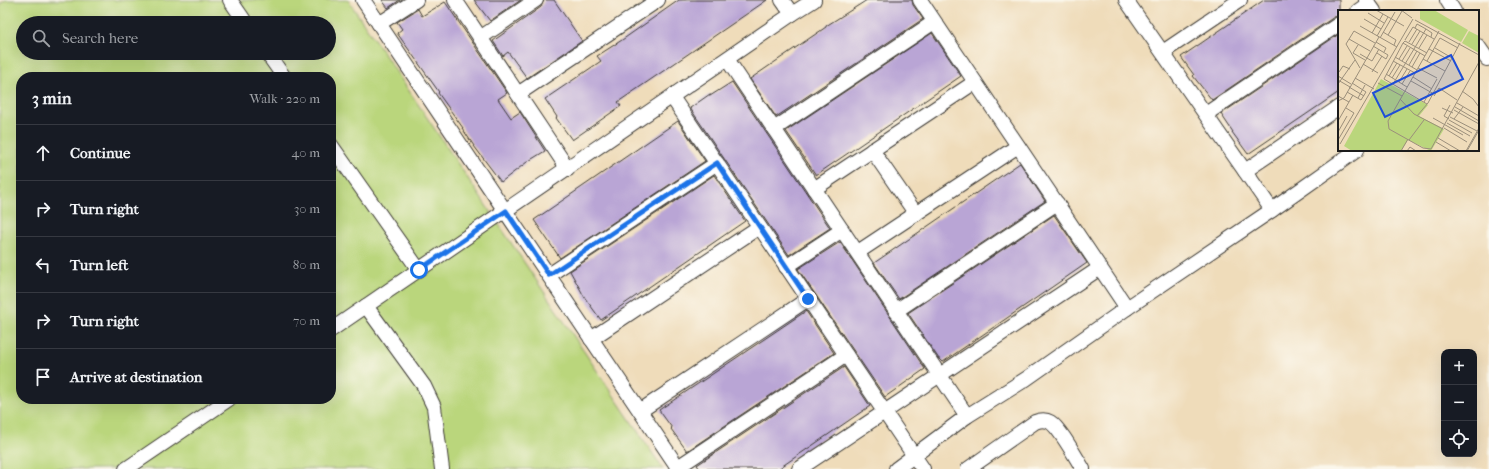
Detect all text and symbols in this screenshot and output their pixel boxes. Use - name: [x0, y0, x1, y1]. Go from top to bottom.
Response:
- inset map: [1338, 10, 1479, 151]
- search box: [16, 16, 336, 60]
- icon: search: [30, 27, 52, 49]
- text: Search here: [62, 29, 138, 47]
- text: 3 min: [32, 88, 72, 108]
- text: Walk · 220 m: [249, 91, 320, 106]
- icon: ahead: [32, 142, 54, 164]
- text: Continue: [70, 144, 130, 162]
- text: 40 m: [292, 145, 320, 160]
- icon: right: [32, 198, 54, 220]
- text: Turn right: [70, 200, 139, 218]
- text: 30 m: [294, 201, 320, 216]
- icon: left: [32, 254, 54, 276]
- text: Turn left: [70, 256, 128, 274]
- text: 80 m: [293, 257, 320, 272]
- route start: [410, 261, 428, 279]
- route end: [799, 290, 817, 308]
- icon: right: [32, 310, 54, 332]
- text: Turn right: [70, 312, 139, 330]
- text: 70 m: [293, 313, 320, 328]
- map controls: [1441, 349, 1477, 457]
- button: +: [1441, 349, 1477, 385]
- icon: arrive: [32, 366, 54, 388]
- text: Arrive at destination: [70, 368, 202, 386]
- button: −: [1441, 385, 1477, 421]
- button: locate: [1441, 421, 1477, 457]

